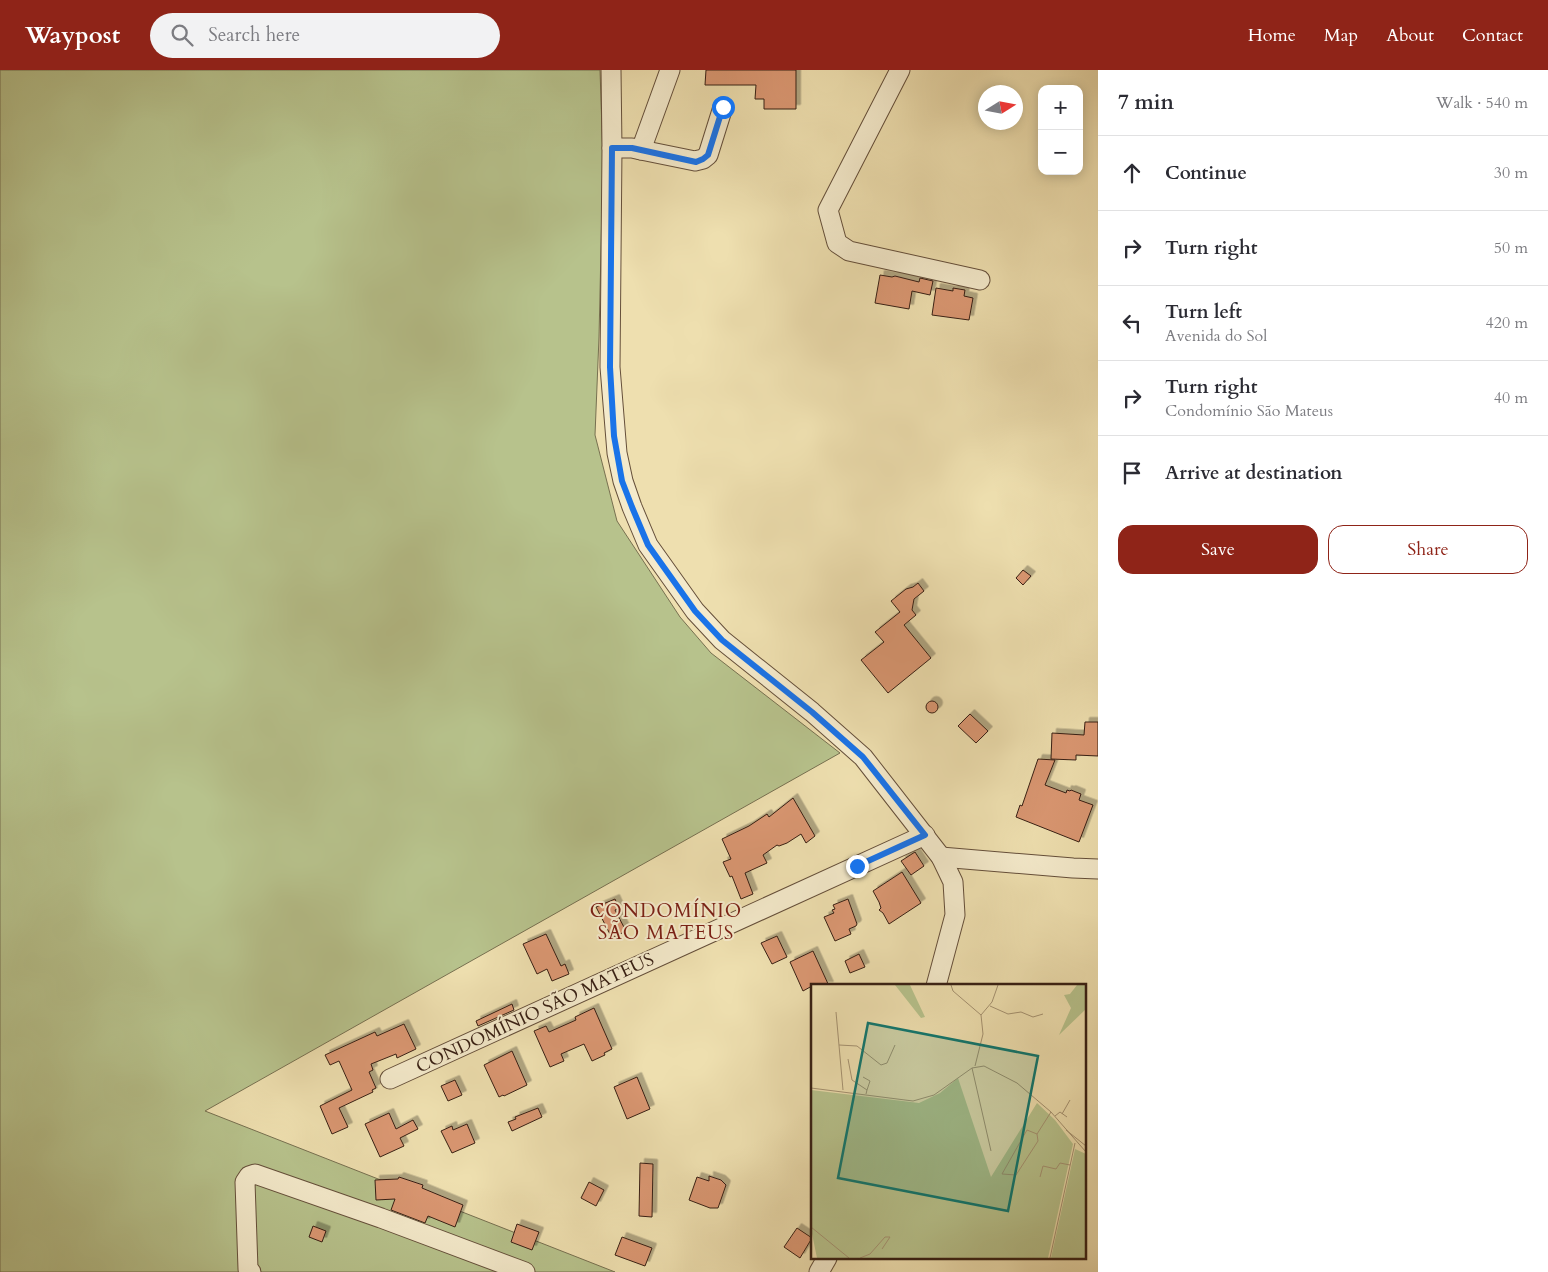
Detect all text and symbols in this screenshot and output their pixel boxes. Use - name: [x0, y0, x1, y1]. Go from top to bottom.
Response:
- search box: [150, 13, 500, 58]
- text: Waypost: [25, 19, 120, 52]
- icon: search: [168, 21, 196, 49]
- text: Search here: [208, 22, 300, 48]
- text: Home: [1248, 23, 1296, 48]
- text: Map: [1324, 23, 1358, 48]
- text: About: [1386, 23, 1434, 48]
- text: Contact: [1462, 23, 1523, 48]
- north arrow: [978, 85, 1023, 130]
- map controls: [1038, 85, 1083, 175]
- button: +: [1038, 85, 1083, 130]
- text: 7 min: [1118, 88, 1174, 117]
- text: Walk · 540 m: [1436, 92, 1528, 114]
- route start: [712, 96, 735, 119]
- button: −: [1038, 130, 1083, 175]
- icon: ahead: [1118, 159, 1146, 187]
- text: Continue: [1165, 160, 1247, 186]
- text: 30 m: [1494, 162, 1528, 184]
- icon: right: [1118, 234, 1146, 262]
- text: Turn right: [1165, 235, 1257, 261]
- text: 50 m: [1494, 237, 1528, 259]
- text: Turn left: [1165, 299, 1242, 325]
- icon: left: [1118, 309, 1146, 337]
- text: 420 m: [1486, 312, 1528, 334]
- text: Avenida do Sol: [1165, 325, 1267, 347]
- text: Turn right: [1165, 374, 1257, 400]
- icon: right: [1118, 384, 1146, 412]
- text: 40 m: [1494, 387, 1528, 409]
- text: Condomínio São Mateus: [1165, 400, 1333, 422]
- icon: arrive: [1118, 459, 1146, 487]
- text: Arrive at destination: [1165, 460, 1342, 486]
- button: Save: [1118, 525, 1318, 574]
- button: Share: [1328, 525, 1528, 574]
- route end: [846, 855, 869, 878]
- district label: CONDOMÍNIO SÃO MATEUS: [590, 898, 742, 946]
- street label: CONDOMÍNIO SÃO MATEUS: [412, 947, 658, 1079]
- inset map: [811, 984, 1086, 1260]

